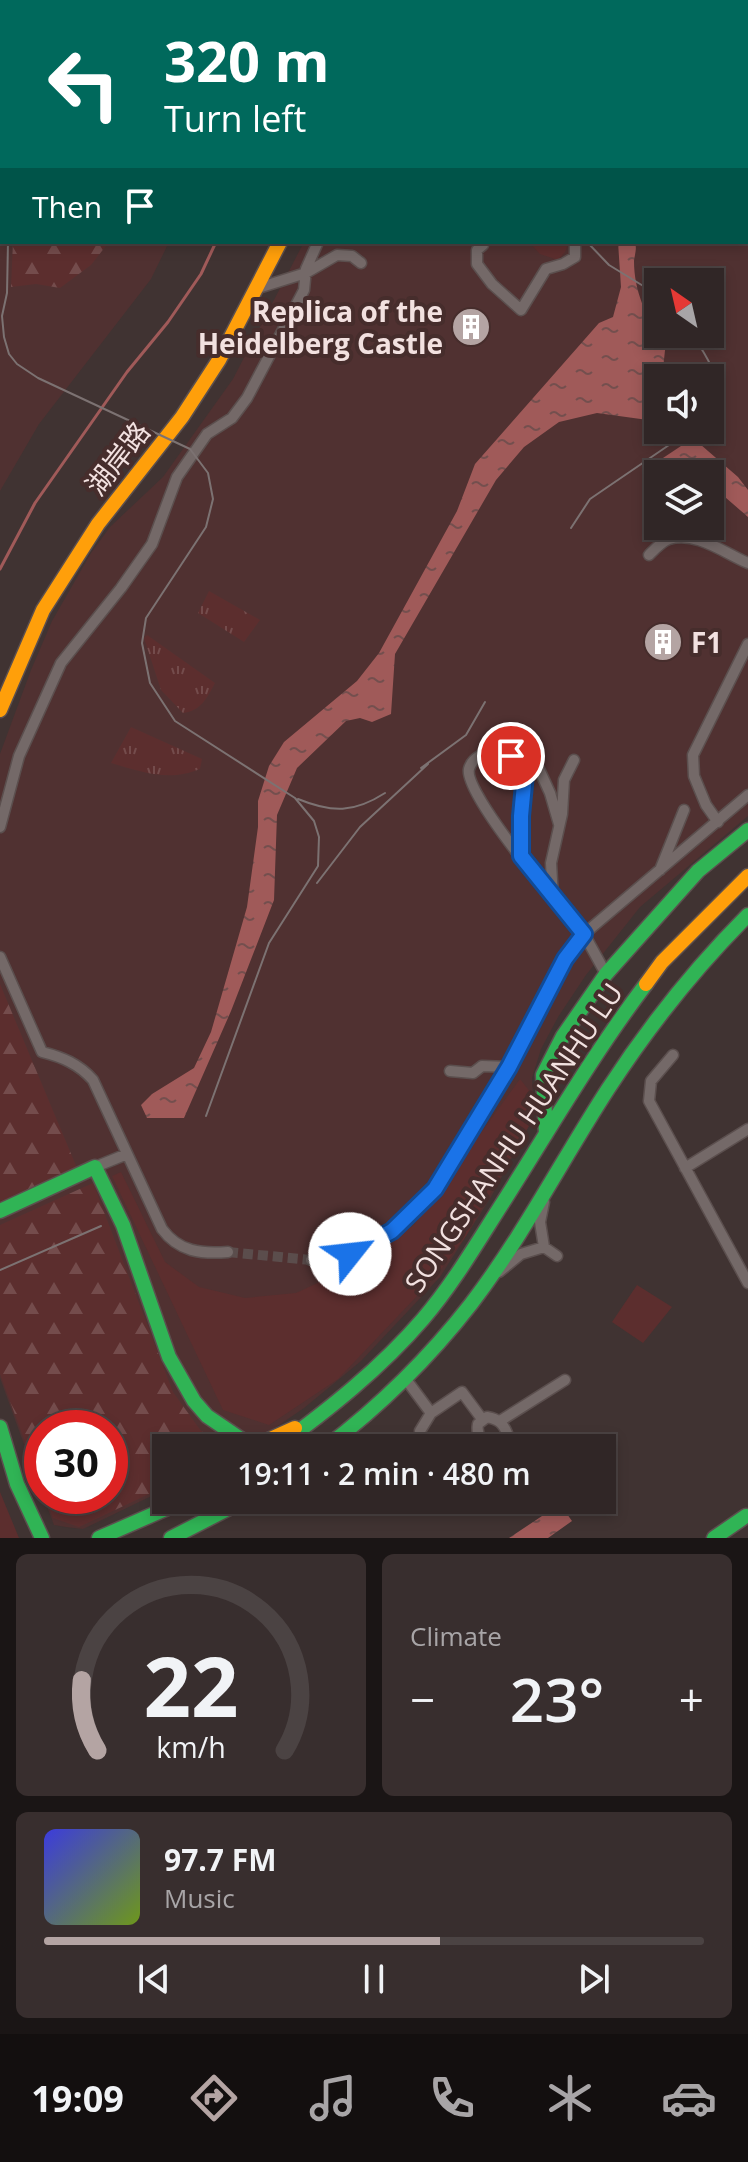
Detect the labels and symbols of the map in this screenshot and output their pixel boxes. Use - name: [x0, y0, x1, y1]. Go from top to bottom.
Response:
- north arrow: [644, 268, 724, 348]
- place label: Replica of the Heidelberg Castle: [198, 292, 443, 362]
- building icon: Replica of the Heidelberg Castle: [450, 306, 492, 348]
- street label: 湖岸路: [76, 413, 158, 503]
- building icon: F1: [642, 621, 684, 663]
- place label: F1: [691, 623, 722, 661]
- pin: [477, 722, 545, 790]
- street label: SONGSHANHU HUANHU LU: [395, 975, 631, 1299]
- position arrow: [308, 1212, 392, 1296]
- speed limit sign: 30: [24, 1410, 128, 1514]

